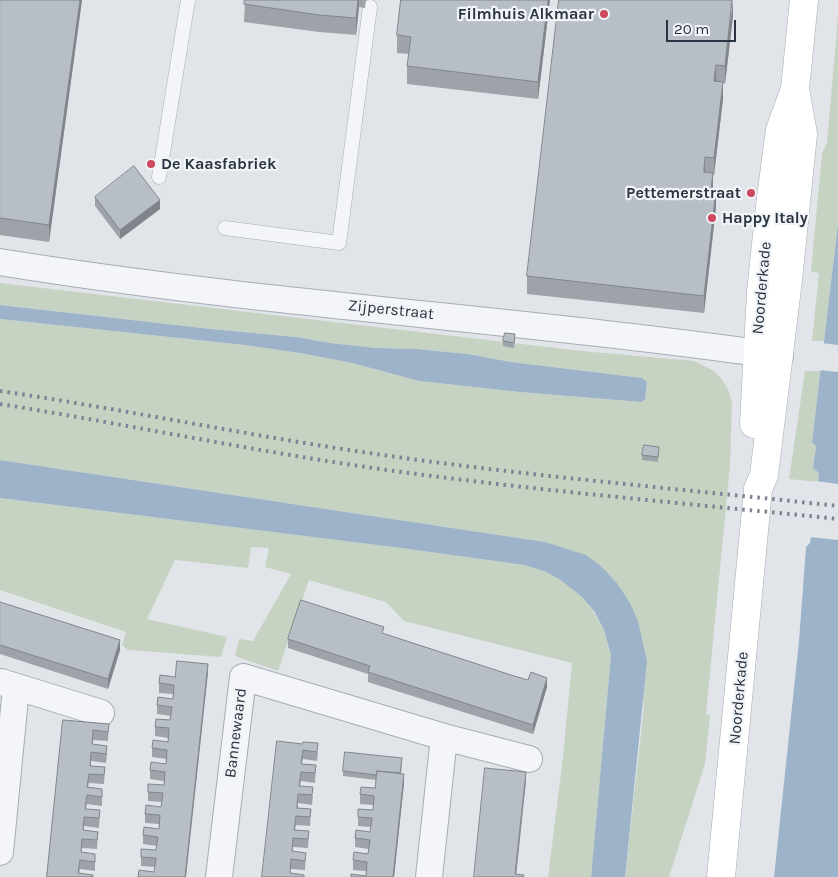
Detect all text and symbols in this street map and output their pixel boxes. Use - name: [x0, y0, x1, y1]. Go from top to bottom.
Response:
- place label: Filmhuis Alkmaar: [458, 4, 594, 24]
- marker: Filmhuis Alkmaar: [598, 8, 610, 20]
- scale bar: [668, 10, 738, 42]
- text: 20 m: [674, 20, 709, 38]
- place label: De Kaasfabriek: [161, 154, 276, 174]
- marker: De Kaasfabriek: [145, 158, 157, 170]
- place label: Pettemerstraat: [626, 183, 741, 203]
- marker: Pettemerstraat: [745, 187, 757, 199]
- place label: Happy Italy: [722, 208, 808, 228]
- marker: Happy Italy: [706, 212, 718, 224]
- street label: Noorderkade: [748, 241, 776, 335]
- street label: Zijperstraat: [347, 296, 435, 324]
- street label: Noorderkade: [725, 651, 753, 745]
- street label: Bannewaard: [221, 687, 251, 779]

